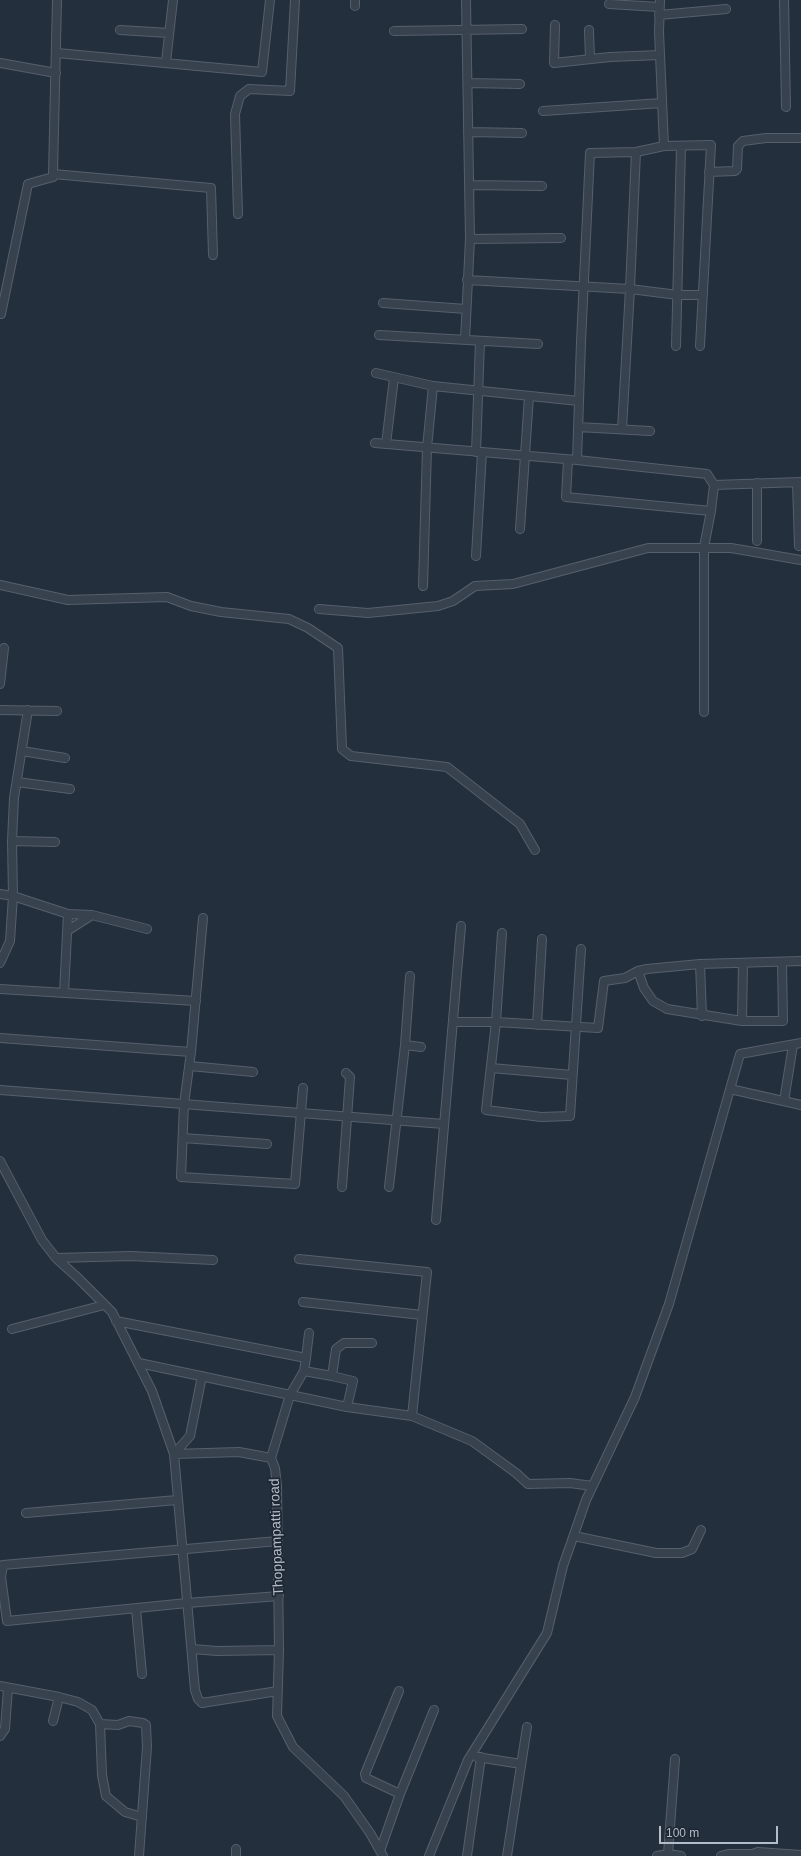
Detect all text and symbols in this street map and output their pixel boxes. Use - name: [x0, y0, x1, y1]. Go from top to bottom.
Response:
- street label: Thoppampatti road: [267, 1478, 287, 1596]
- scale bar: [661, 1818, 780, 1844]
- text: 100 m: [666, 1826, 699, 1840]

